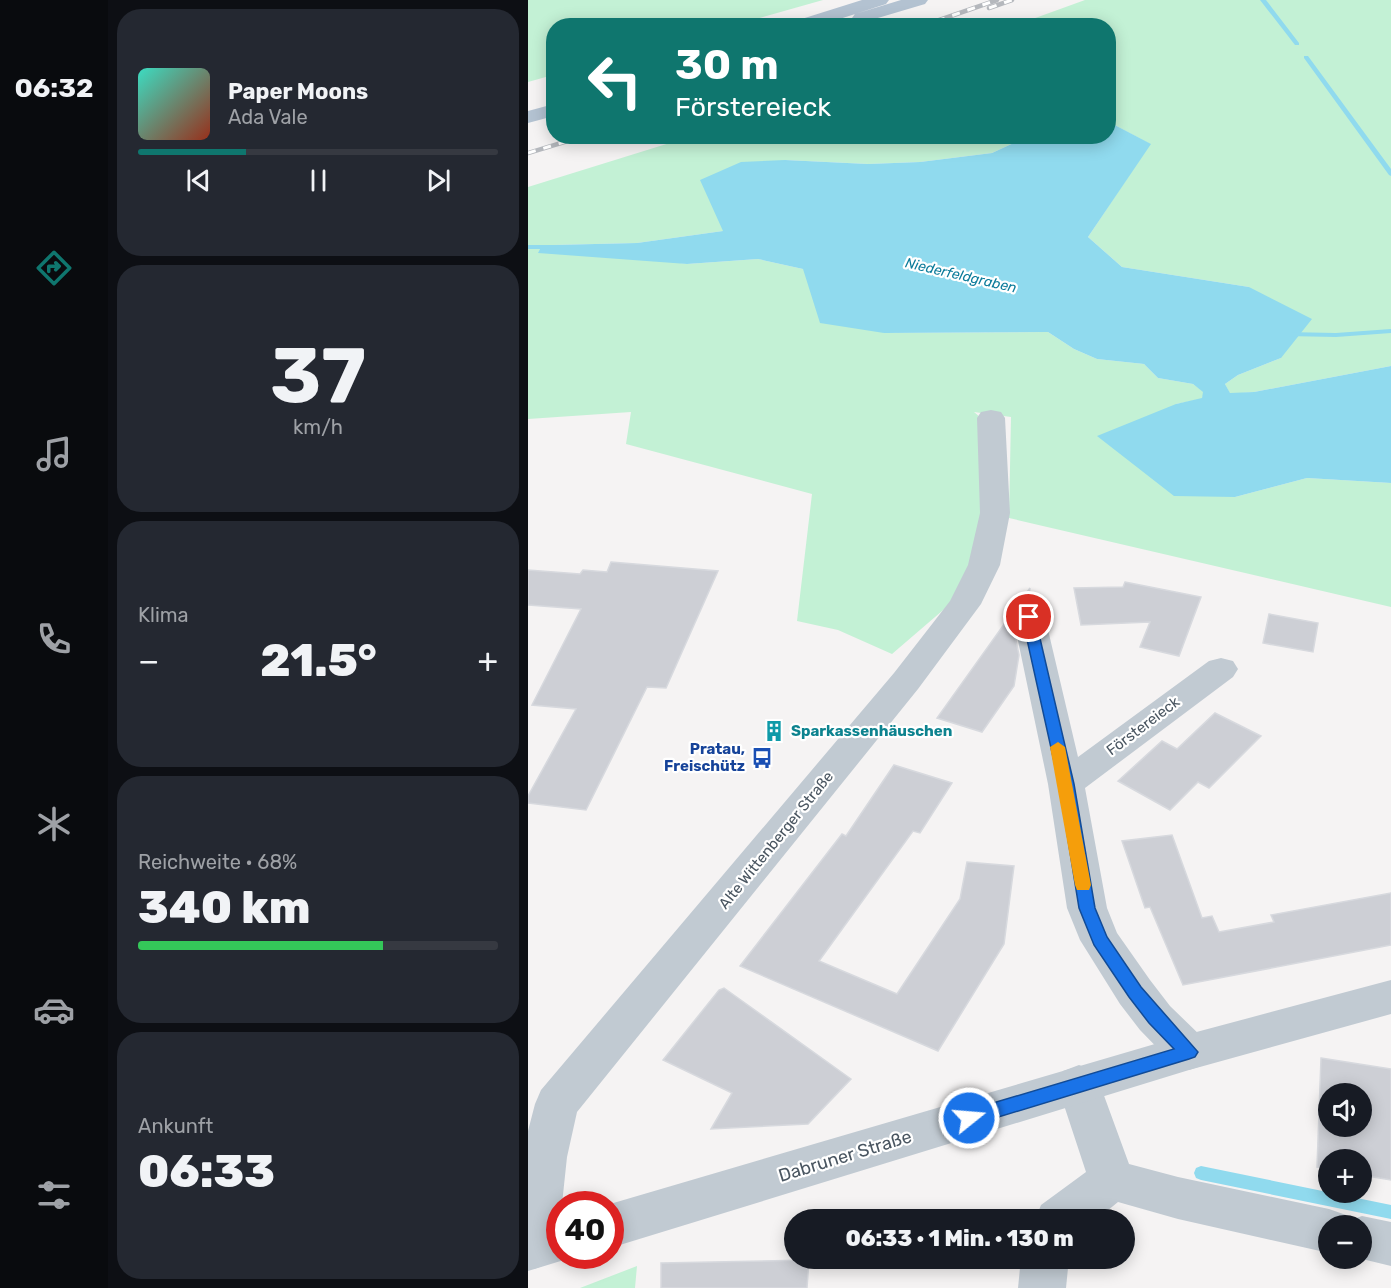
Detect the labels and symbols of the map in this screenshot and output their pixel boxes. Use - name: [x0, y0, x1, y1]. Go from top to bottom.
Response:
- water label: Niederfeldgraben: [904, 254, 1018, 297]
- pin: [1003, 591, 1054, 642]
- street label: Förstereieck: [1103, 693, 1183, 759]
- building icon: Sparkassenhäuschen: [762, 719, 786, 743]
- place label: Sparkassenhäuschen: [791, 722, 952, 740]
- place label: Pratau, Freischütz: [664, 740, 745, 775]
- bus stop icon: Pratau, Freischütz: [750, 746, 774, 770]
- street label: Alte Wittenberger Straße: [715, 768, 837, 912]
- position arrow: [937, 1086, 1001, 1150]
- street label: Dabruner Straße: [776, 1125, 914, 1187]
- speed limit sign: 40: [546, 1191, 624, 1269]

